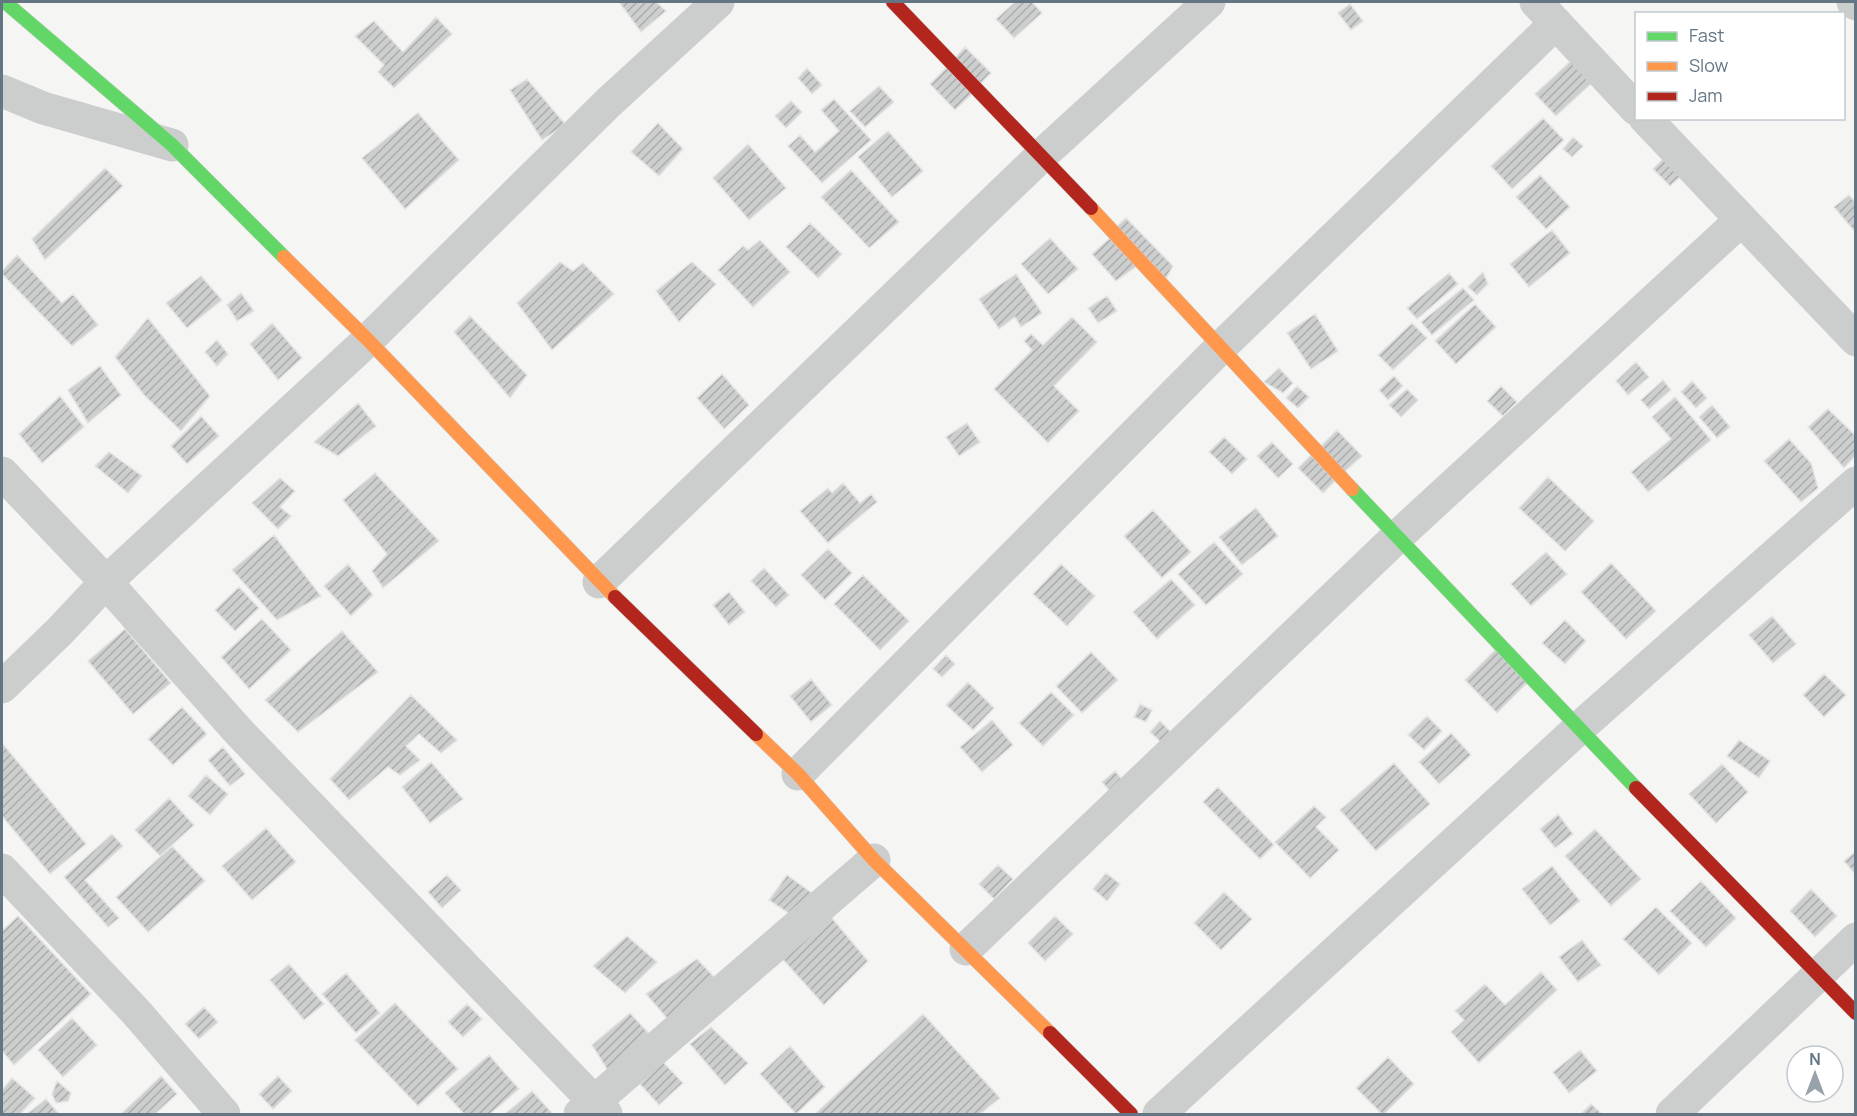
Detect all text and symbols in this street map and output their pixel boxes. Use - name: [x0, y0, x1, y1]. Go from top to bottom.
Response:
- legend: [1635, 12, 1845, 120]
- text: Fast: [1689, 23, 1724, 47]
- text: Slow: [1689, 53, 1729, 77]
- text: Jam: [1689, 83, 1723, 107]
- north arrow: [1785, 1044, 1845, 1104]
- text: N: [1809, 1048, 1821, 1070]

